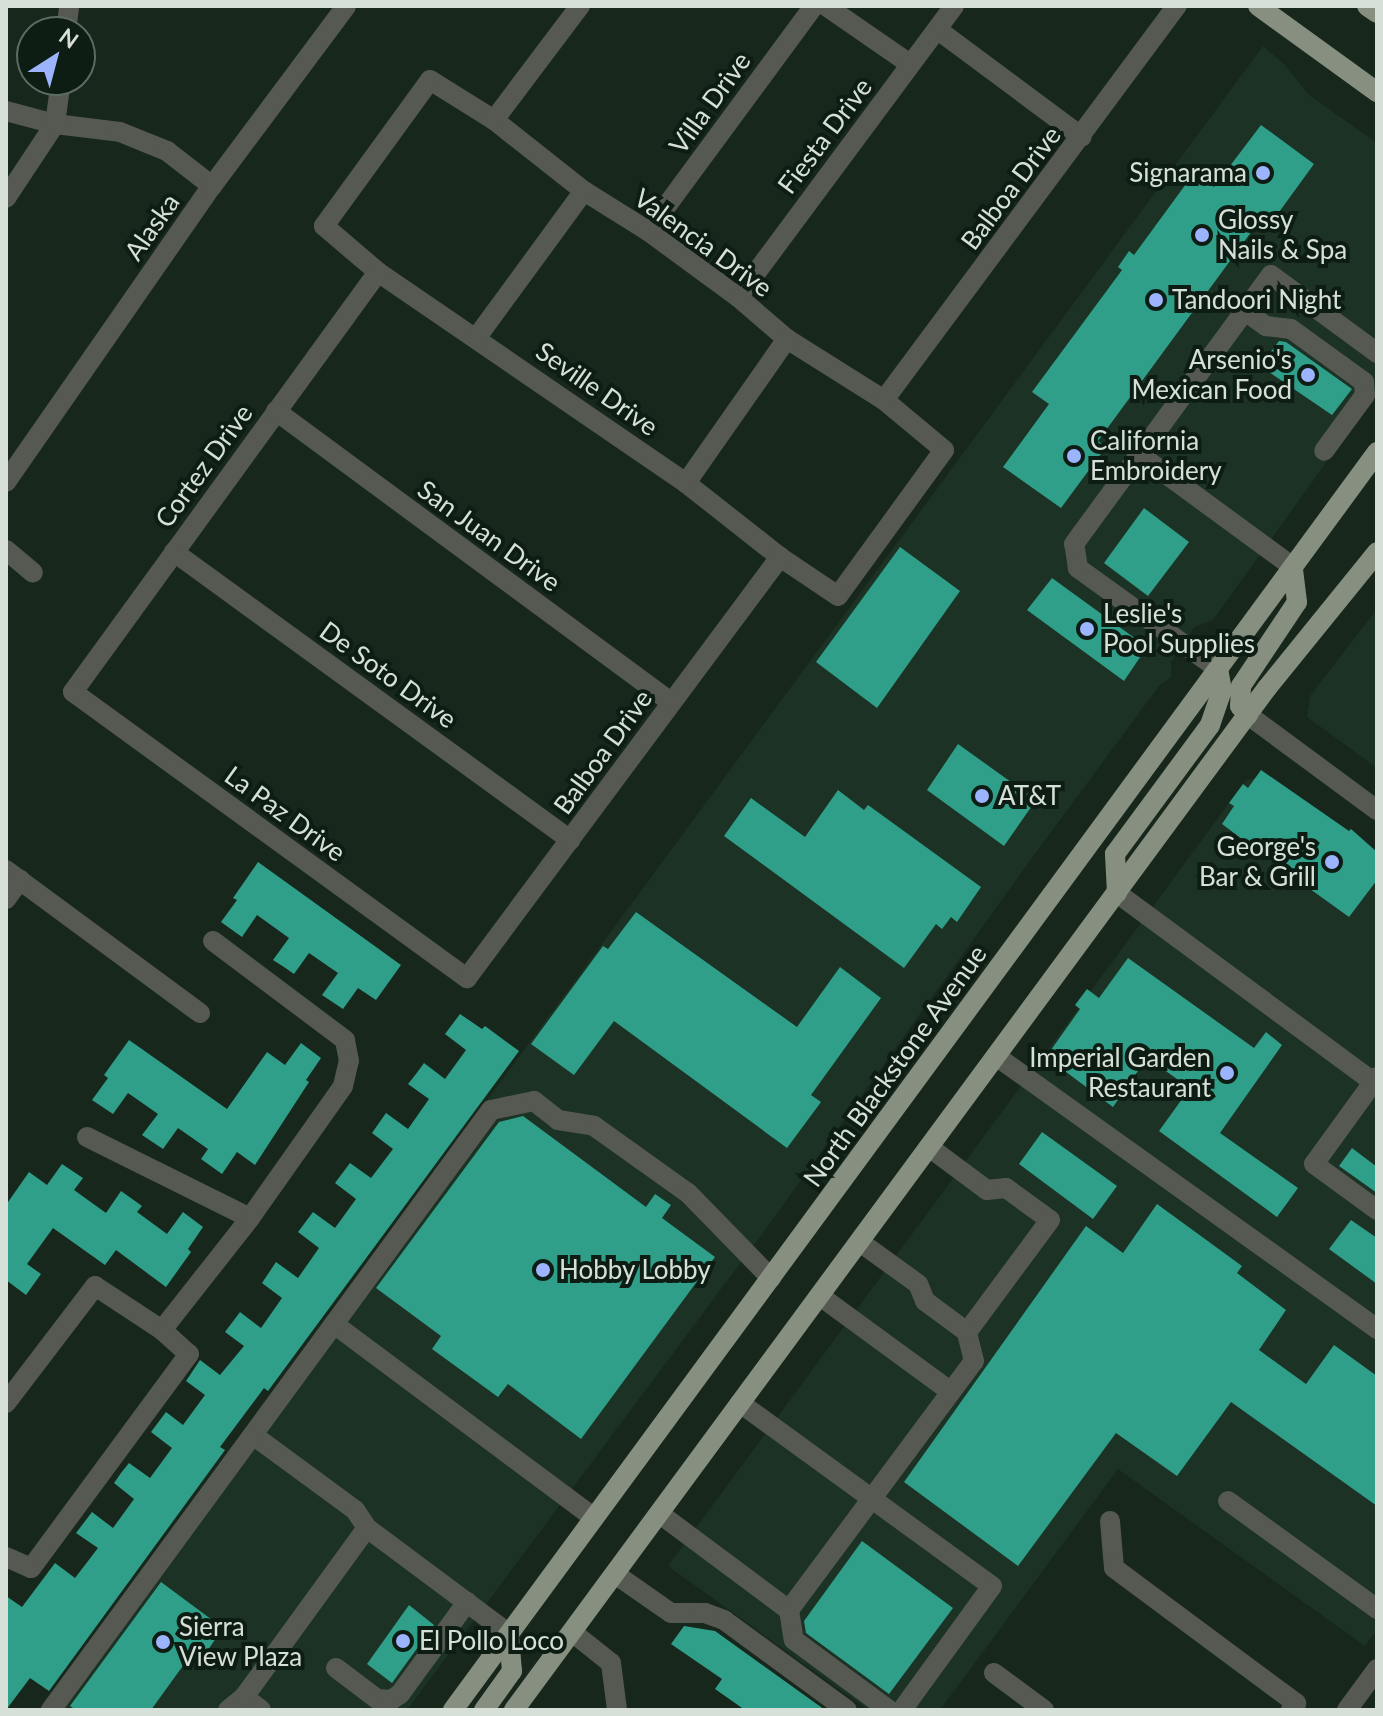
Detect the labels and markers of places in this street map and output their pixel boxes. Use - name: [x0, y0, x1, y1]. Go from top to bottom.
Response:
- place label: Signarama: [1129, 157, 1247, 189]
- marker: Signarama: [1254, 164, 1272, 182]
- place label: Glossy Nails & Spa: [1218, 204, 1347, 266]
- marker: Glossy Nails & Spa: [1193, 226, 1211, 244]
- place label: Tandoori Night: [1172, 284, 1341, 316]
- marker: Tandoori Night: [1147, 291, 1165, 309]
- place label: Arsenio's Mexican Food: [1131, 344, 1292, 406]
- marker: Arsenio's Mexican Food: [1299, 366, 1317, 384]
- place label: California Embroidery: [1090, 425, 1222, 486]
- marker: California Embroidery: [1065, 447, 1083, 465]
- place label: Leslie's Pool Supplies: [1103, 598, 1255, 660]
- marker: Leslie's Pool Supplies: [1078, 620, 1096, 638]
- place label: AT&T: [998, 780, 1061, 812]
- marker: AT&T: [973, 787, 991, 805]
- place label: George's Bar & Grill: [1198, 831, 1316, 892]
- marker: George's Bar & Grill: [1323, 853, 1341, 871]
- place label: Imperial Garden Restaurant: [1029, 1042, 1211, 1104]
- marker: Imperial Garden Restaurant: [1218, 1064, 1236, 1082]
- place label: Hobby Lobby: [559, 1254, 711, 1286]
- marker: Hobby Lobby: [534, 1261, 552, 1279]
- place label: Sierra View Plaza: [179, 1611, 303, 1672]
- place label: El Pollo Loco: [419, 1625, 564, 1657]
- marker: El Pollo Loco: [394, 1632, 412, 1650]
- marker: Sierra View Plaza: [154, 1633, 172, 1651]

